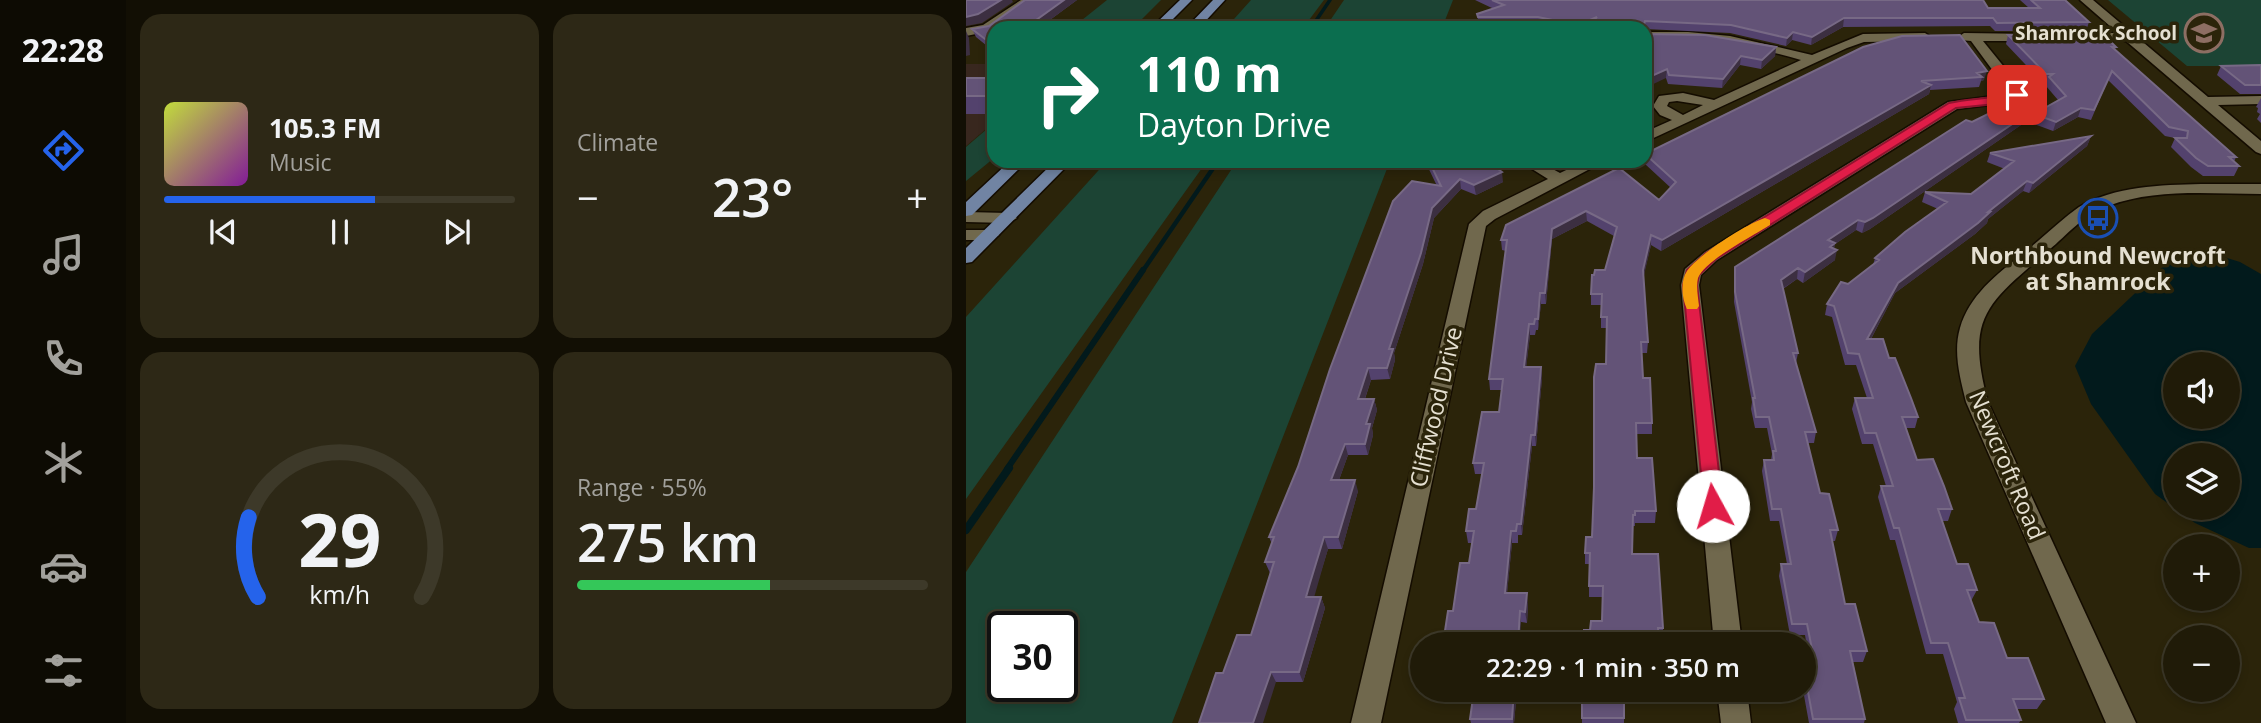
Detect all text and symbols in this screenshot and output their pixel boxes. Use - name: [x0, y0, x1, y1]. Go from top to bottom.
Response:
- school or university icon: Shamrock School: [2183, 12, 2225, 54]
- place label: Shamrock School: [2015, 20, 2177, 46]
- text: 22:28: [22, 28, 104, 71]
- text: 110 m: [1137, 40, 1282, 106]
- icon: right: [1022, 49, 1113, 140]
- pin: [1987, 65, 2047, 125]
- icon: arrive: [1998, 76, 2036, 114]
- text: Dayton Drive: [1137, 103, 1331, 146]
- text: 105.3 FM: [269, 110, 381, 146]
- icon: directions: [39, 126, 88, 175]
- text: Climate: [577, 126, 658, 158]
- text: Music: [269, 146, 332, 178]
- text: 23°: [712, 161, 793, 232]
- text: −: [577, 171, 599, 223]
- text: +: [906, 171, 928, 223]
- bus stop icon: Northbound Newcroft at Shamrock: [2077, 197, 2119, 239]
- icon: previous: [204, 213, 242, 251]
- icon: pause: [321, 213, 359, 251]
- icon: next: [438, 213, 476, 251]
- icon: music: [39, 230, 88, 279]
- place label: Northbound Newcroft at Shamrock: [1970, 239, 2226, 297]
- street label: Cliffwood Drive: [1401, 324, 1469, 490]
- icon: phone: [39, 334, 88, 383]
- map controls: [2163, 352, 2240, 702]
- button: sound: [2163, 352, 2240, 429]
- street label: Newcroft Road: [1962, 385, 2054, 544]
- icon: climate: [39, 438, 88, 487]
- button: layers: [2163, 443, 2240, 520]
- position arrow: [1676, 469, 1750, 543]
- text: Range · 55%: [577, 471, 707, 503]
- text: 29: [298, 489, 381, 588]
- text: 275 km: [577, 506, 759, 577]
- button: +: [2163, 534, 2240, 611]
- icon: car: [39, 542, 88, 591]
- text: km/h: [309, 576, 370, 610]
- speed limit sign: 30: [987, 611, 1078, 702]
- button: −: [2163, 625, 2240, 702]
- icon: filters: [39, 646, 88, 695]
- text: 22:29 · 1 min · 350 m: [1486, 649, 1740, 685]

